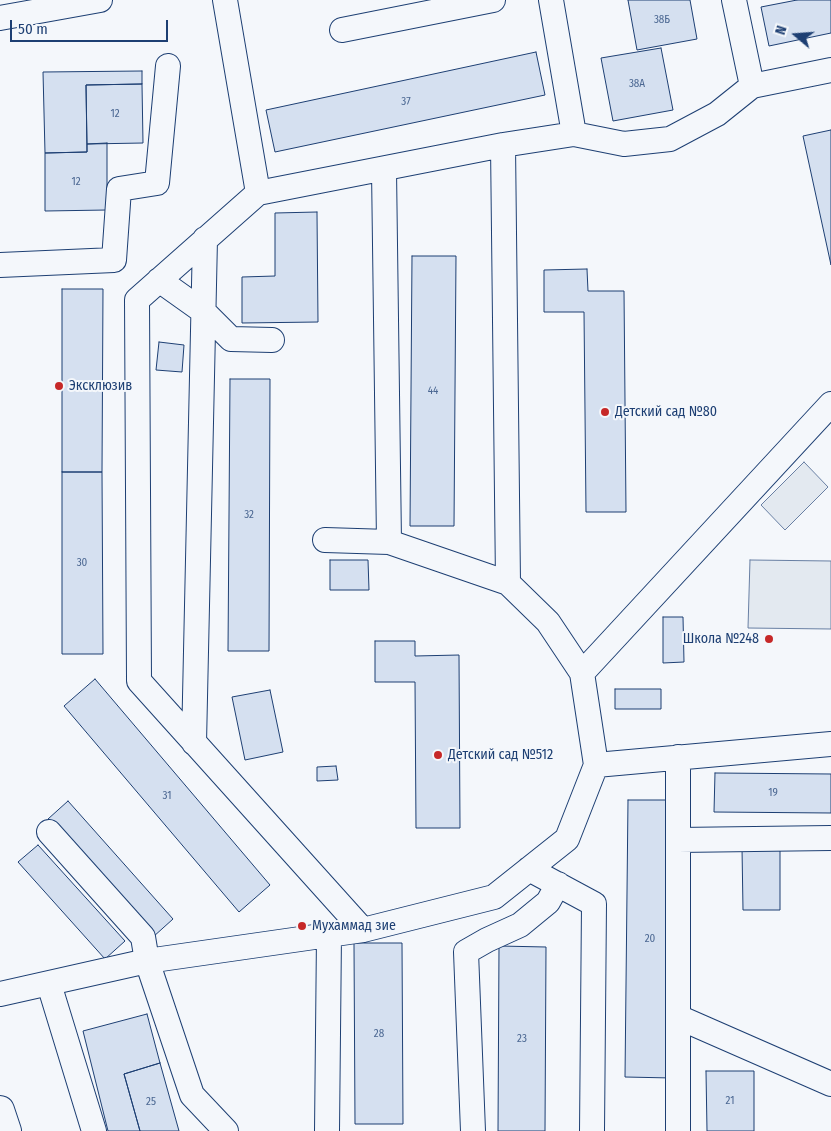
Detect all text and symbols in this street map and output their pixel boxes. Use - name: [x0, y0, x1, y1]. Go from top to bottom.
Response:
- scale bar: [12, 10, 170, 42]
- north arrow: [771, 10, 821, 60]
- house number: 38Б: [654, 13, 670, 27]
- text: 50 m: [18, 20, 48, 38]
- text: N: [772, 24, 791, 37]
- house number: 38A: [629, 77, 645, 91]
- house number: 37: [401, 95, 411, 109]
- house number: 12: [110, 107, 120, 121]
- house number: 12: [71, 175, 81, 189]
- place label: Эксклюзив: [69, 378, 132, 394]
- marker: Эксклюзив: [53, 380, 65, 392]
- house number: 44: [428, 384, 438, 398]
- place label: Детский сад №80: [615, 404, 717, 420]
- marker: Детский сад №80: [599, 406, 611, 418]
- house number: 32: [244, 508, 254, 522]
- house number: 30: [77, 556, 87, 570]
- place label: Школа №248: [683, 631, 759, 647]
- marker: Школа №248: [763, 633, 775, 645]
- place label: Детский сад №512: [448, 747, 553, 763]
- marker: Детский сад №512: [432, 749, 444, 761]
- house number: 19: [768, 786, 778, 800]
- house number: 31: [163, 789, 171, 803]
- place label: Мухаммад зие: [312, 918, 396, 934]
- marker: Мухаммад зие: [296, 920, 308, 932]
- house number: 20: [645, 932, 655, 946]
- house number: 28: [374, 1027, 384, 1041]
- house number: 23: [517, 1032, 527, 1046]
- house number: 21: [726, 1094, 734, 1108]
- house number: 25: [146, 1095, 156, 1109]

